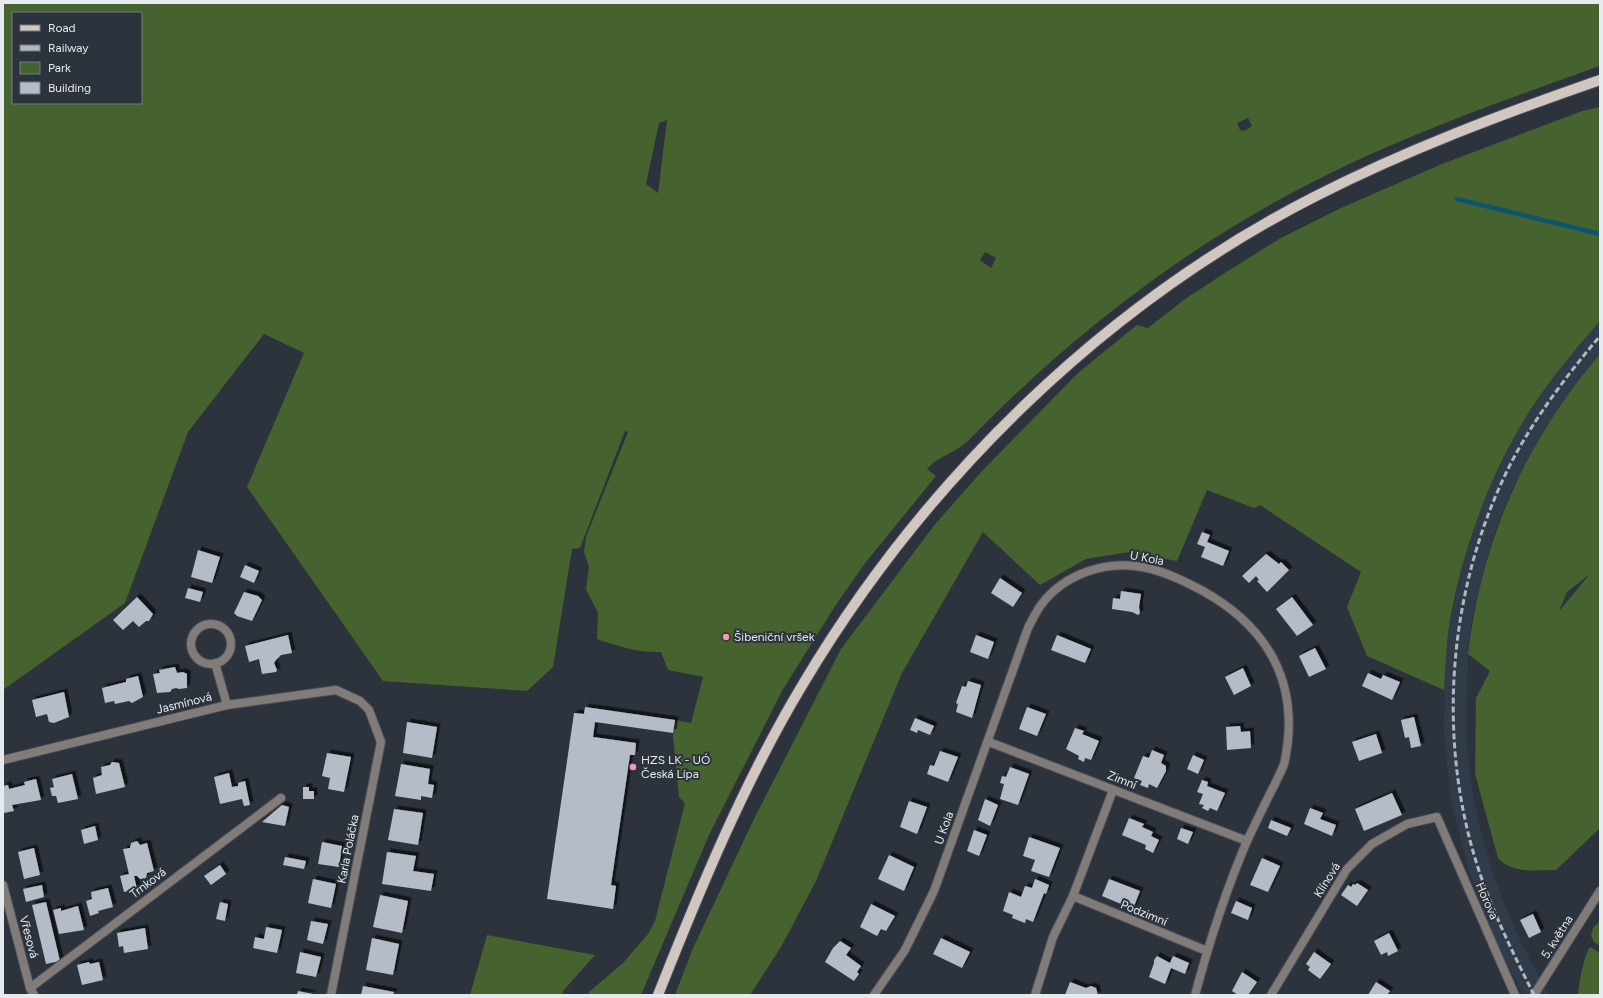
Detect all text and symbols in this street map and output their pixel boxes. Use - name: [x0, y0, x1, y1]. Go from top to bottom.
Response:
- legend: [12, 12, 142, 104]
- text: Road: [48, 21, 76, 35]
- text: Railway: [48, 41, 89, 55]
- text: Park: [48, 61, 71, 75]
- text: Building: [48, 81, 91, 95]
- street label: U Kola: [1129, 548, 1165, 568]
- place label: Šibeniční vršek: [734, 630, 815, 644]
- marker: Šibeniční vršek: [721, 632, 731, 642]
- street label: Jasmínová: [155, 689, 213, 717]
- place label: HZS LK - UÓ Česká Lípa: [641, 753, 710, 781]
- marker: HZS LK - UÓ Česká Lípa: [628, 762, 638, 772]
- street label: Zimní: [1105, 768, 1140, 792]
- street label: U Kola: [932, 809, 956, 847]
- street label: Karla Poláčka: [334, 813, 362, 885]
- street label: Klínová: [1311, 860, 1343, 900]
- street label: Trnková: [127, 865, 169, 901]
- street label: Horova: [1473, 880, 1501, 922]
- street label: Podzimní: [1119, 897, 1171, 929]
- street label: 5. května: [1538, 913, 1576, 961]
- street label: Vřesová: [17, 914, 41, 960]

